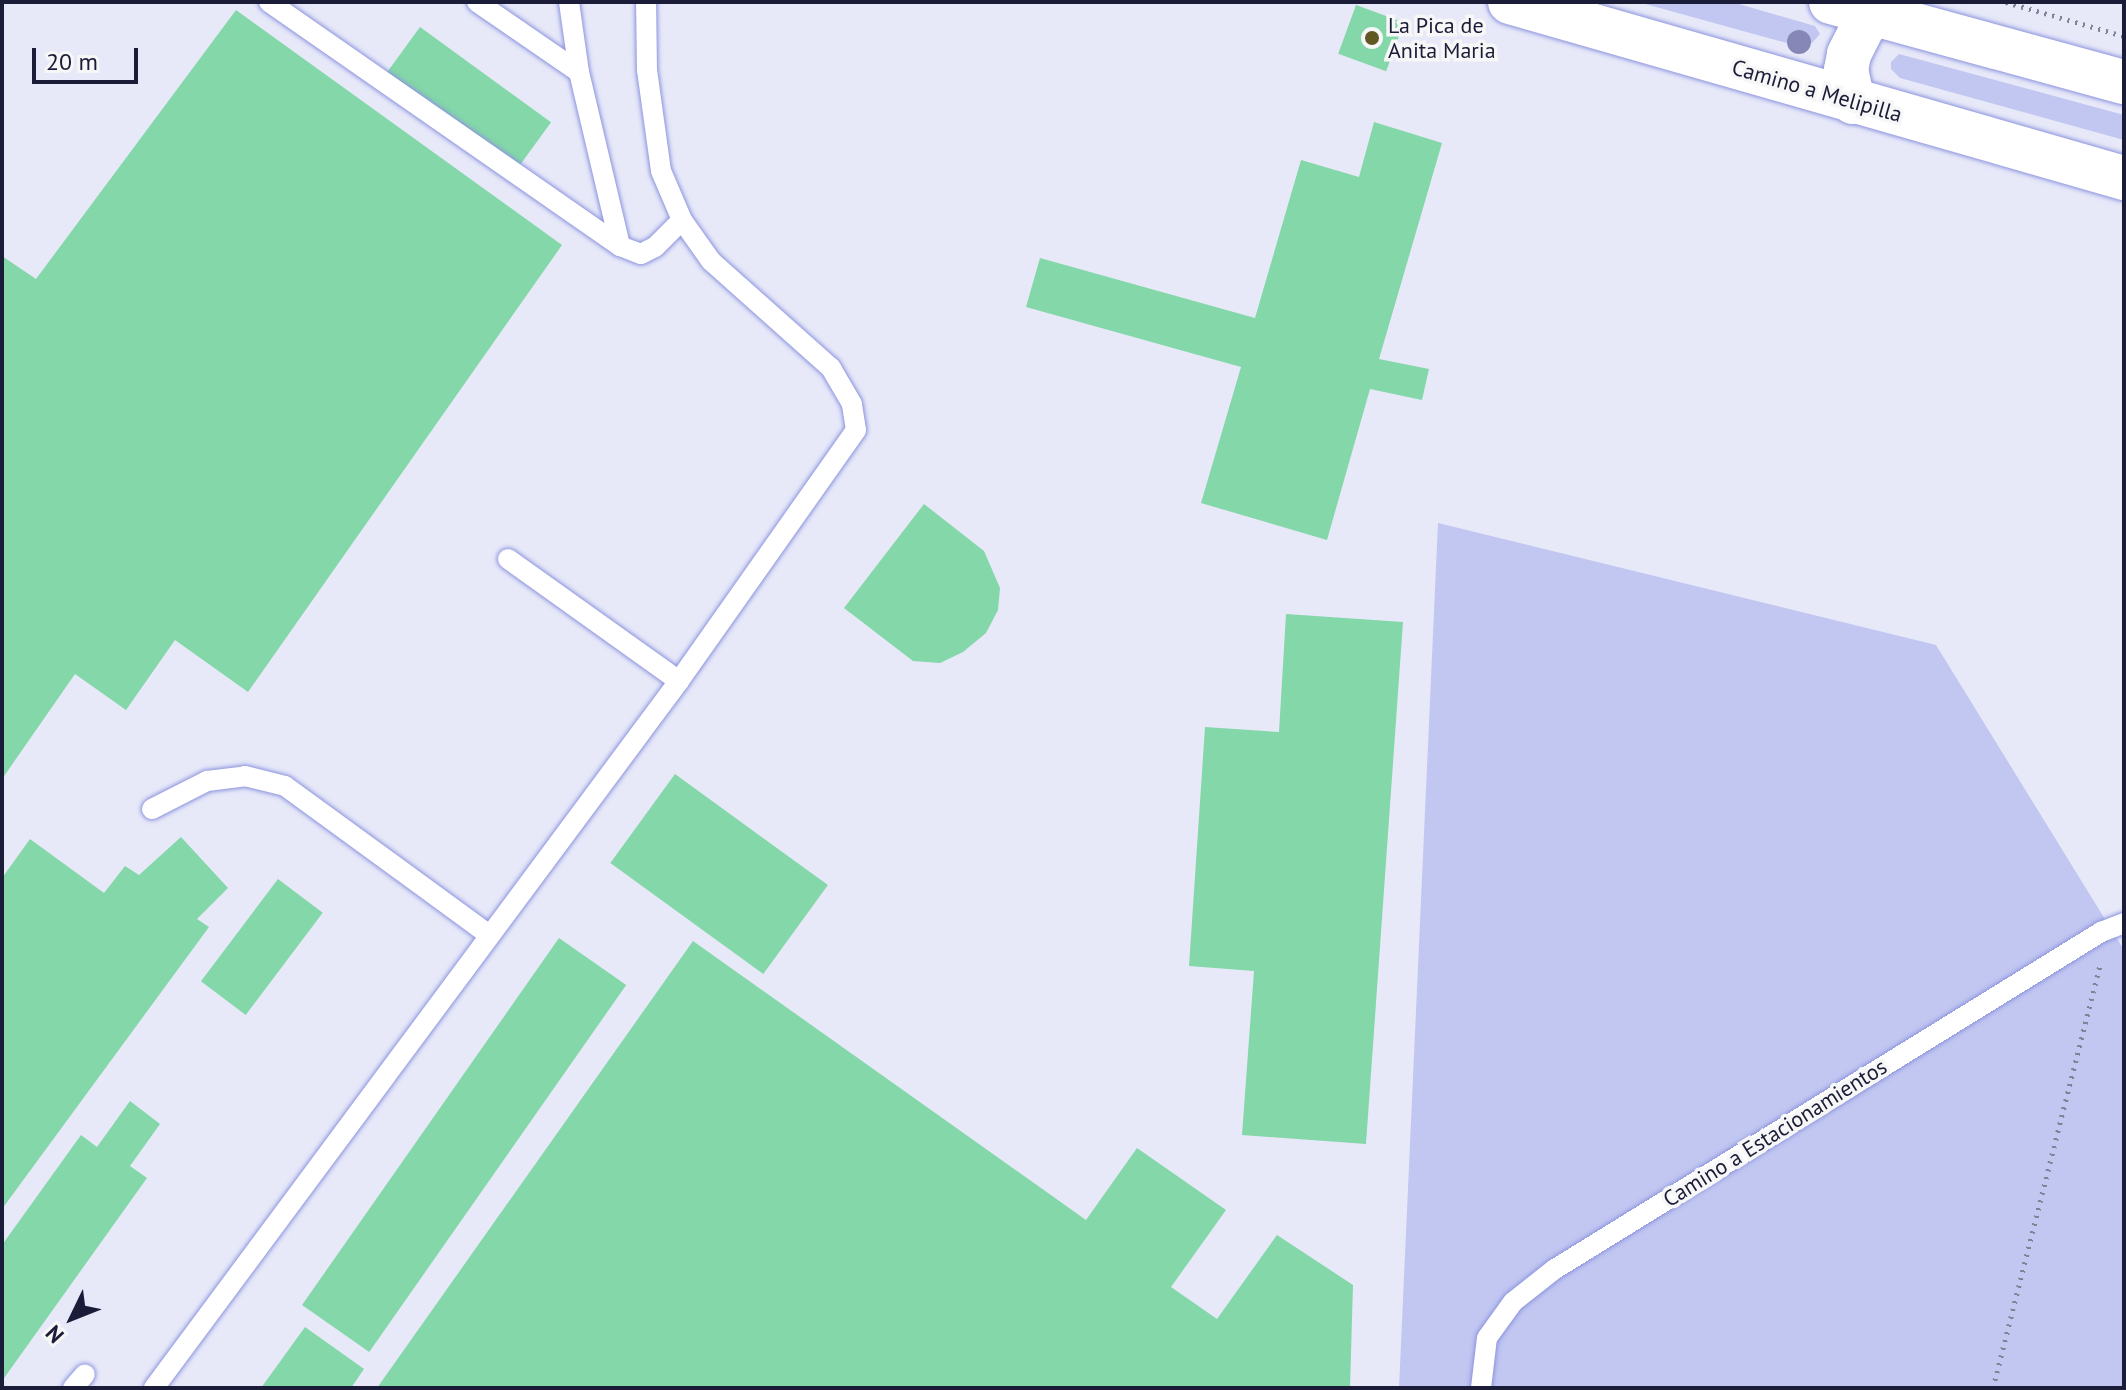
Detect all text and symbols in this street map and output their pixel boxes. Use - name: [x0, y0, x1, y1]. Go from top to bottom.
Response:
- place label: La Pica de Anita Maria: [1388, 12, 1496, 64]
- marker: La Pica de Anita Maria: [1363, 29, 1381, 47]
- scale bar: [36, 32, 142, 82]
- text: 20 m: [46, 46, 98, 77]
- street label: Camino a Melipilla: [1729, 54, 1905, 128]
- street label: Camino a Estacionamientos: [1658, 1053, 1892, 1213]
- north arrow: [32, 1278, 112, 1358]
- text: N: [39, 1320, 70, 1349]

